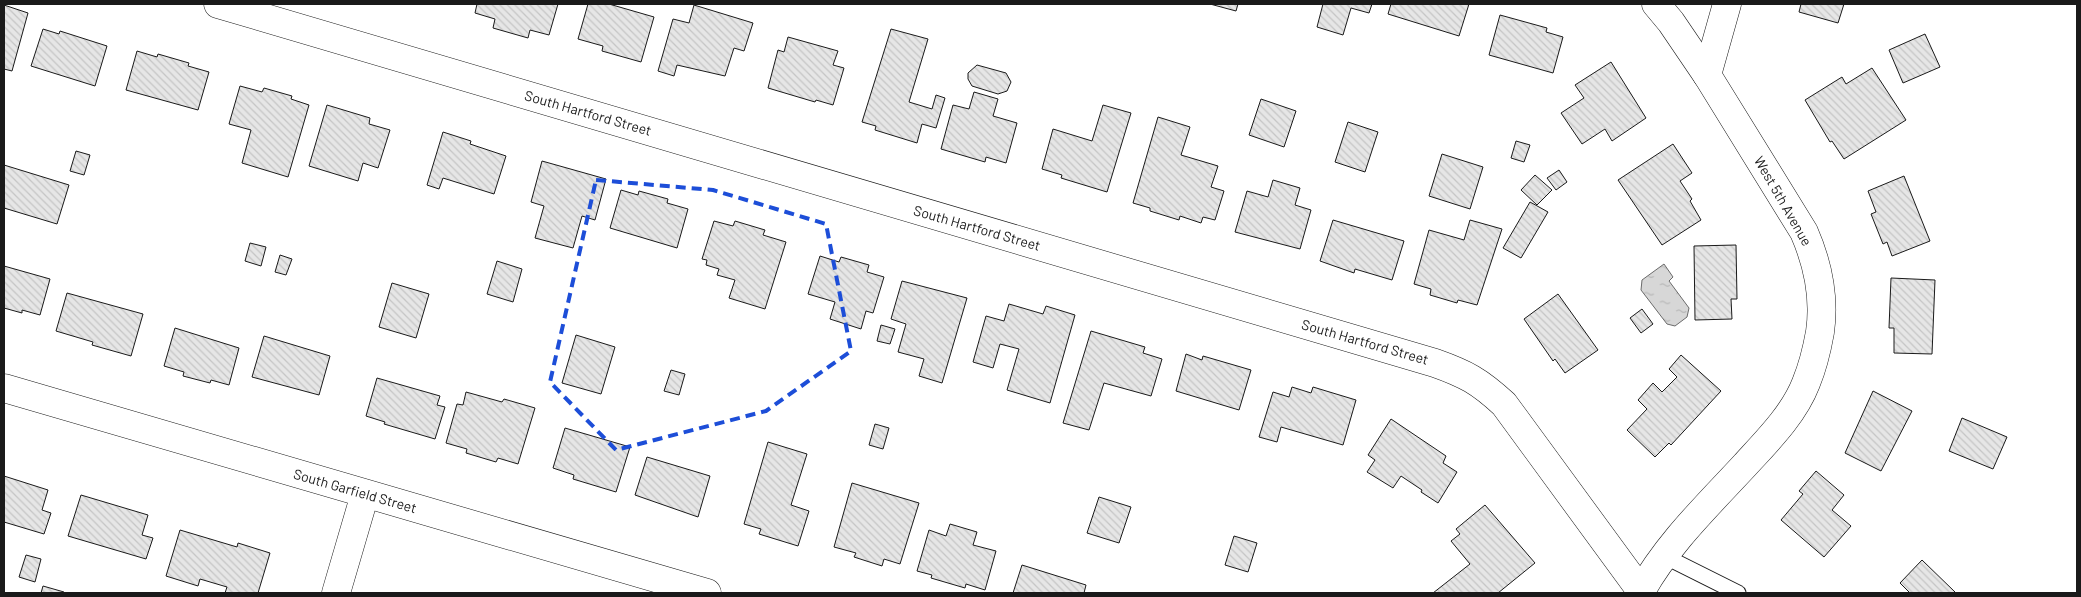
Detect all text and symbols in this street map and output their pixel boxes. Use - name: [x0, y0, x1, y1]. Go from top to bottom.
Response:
- street label: South Hartford Street: [523, 86, 653, 139]
- street label: West 5th Avenue: [1751, 153, 1816, 249]
- street label: South Hartford Street: [912, 201, 1042, 254]
- street label: South Hartford Street: [1300, 315, 1430, 368]
- street label: South Garfield Street: [292, 465, 419, 516]

